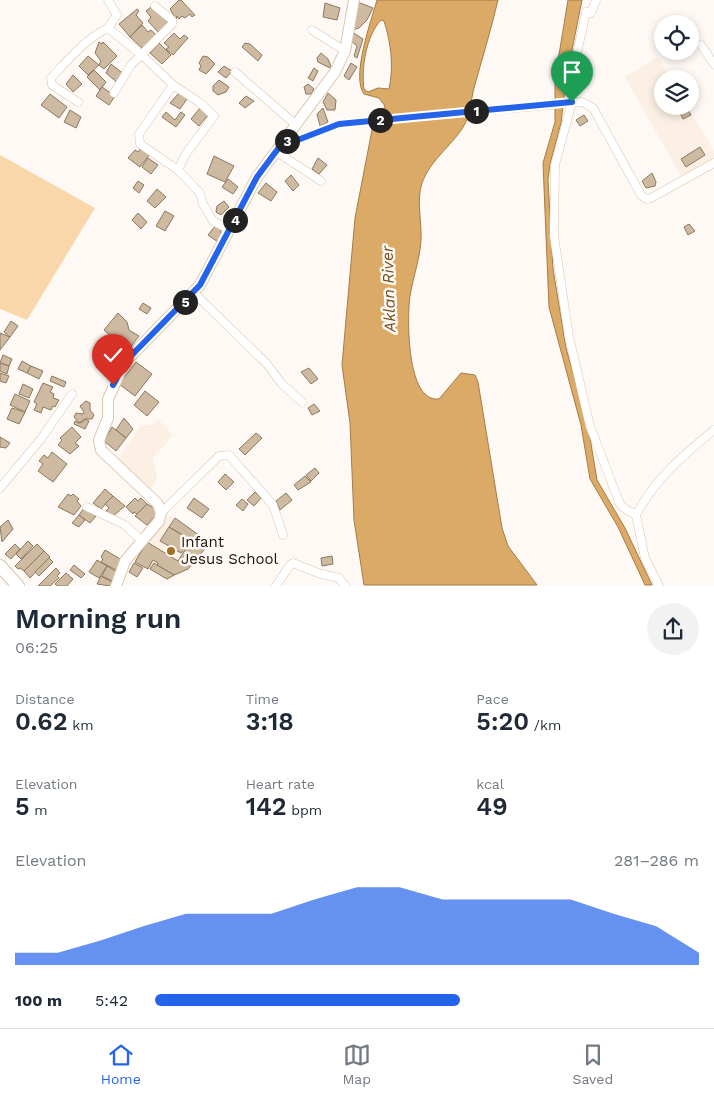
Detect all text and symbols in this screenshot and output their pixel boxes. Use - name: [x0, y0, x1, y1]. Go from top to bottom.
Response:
- map controls: [654, 15, 699, 115]
- button: locate: [654, 15, 699, 60]
- pin: [551, 51, 593, 102]
- icon: arrive: [558, 58, 586, 86]
- button: layers: [654, 70, 699, 115]
- pin: 1: [464, 98, 488, 124]
- text: 1: [473, 103, 480, 119]
- pin: 2: [368, 108, 392, 132]
- text: 2: [376, 112, 385, 128]
- pin: 3: [274, 128, 300, 154]
- text: 3: [283, 133, 292, 149]
- pin: 4: [222, 208, 248, 232]
- text: 4: [231, 212, 240, 228]
- water label: Aklan River: [377, 245, 400, 333]
- pin: 5: [172, 290, 198, 314]
- text: 5: [181, 294, 190, 310]
- pin: [92, 334, 134, 385]
- icon: check: [99, 341, 127, 369]
- place label: Infant Jesus School: [181, 533, 279, 568]
- marker: Infant Jesus School: [165, 545, 177, 557]
- text: Morning run: [15, 602, 181, 635]
- button: share: [647, 603, 699, 655]
- text: 06:25: [15, 638, 58, 657]
- text: Distance: [15, 691, 75, 707]
- text: Time: [246, 691, 279, 707]
- text: Pace: [476, 691, 509, 707]
- text: 0.62: [15, 707, 67, 736]
- text: 3:18: [246, 707, 294, 736]
- text: 5:20: [476, 707, 529, 736]
- text: km: [67, 717, 93, 733]
- text: /km: [529, 717, 561, 733]
- text: Elevation: [15, 776, 78, 792]
- text: Heart rate: [246, 776, 315, 792]
- text: kcal: [476, 776, 504, 792]
- text: 5: [15, 792, 30, 821]
- text: 142: [246, 792, 286, 821]
- text: 49: [476, 792, 508, 821]
- text: m: [30, 802, 48, 818]
- text: bpm: [286, 802, 322, 818]
- text: Elevation: [15, 851, 86, 870]
- text: 281–286 m: [614, 851, 699, 870]
- text: 100 m: [15, 991, 62, 1010]
- text: 5:42: [95, 991, 128, 1010]
- tab: Home: [101, 1041, 141, 1087]
- tab: Map: [342, 1041, 371, 1087]
- tab: Saved: [573, 1041, 613, 1087]

